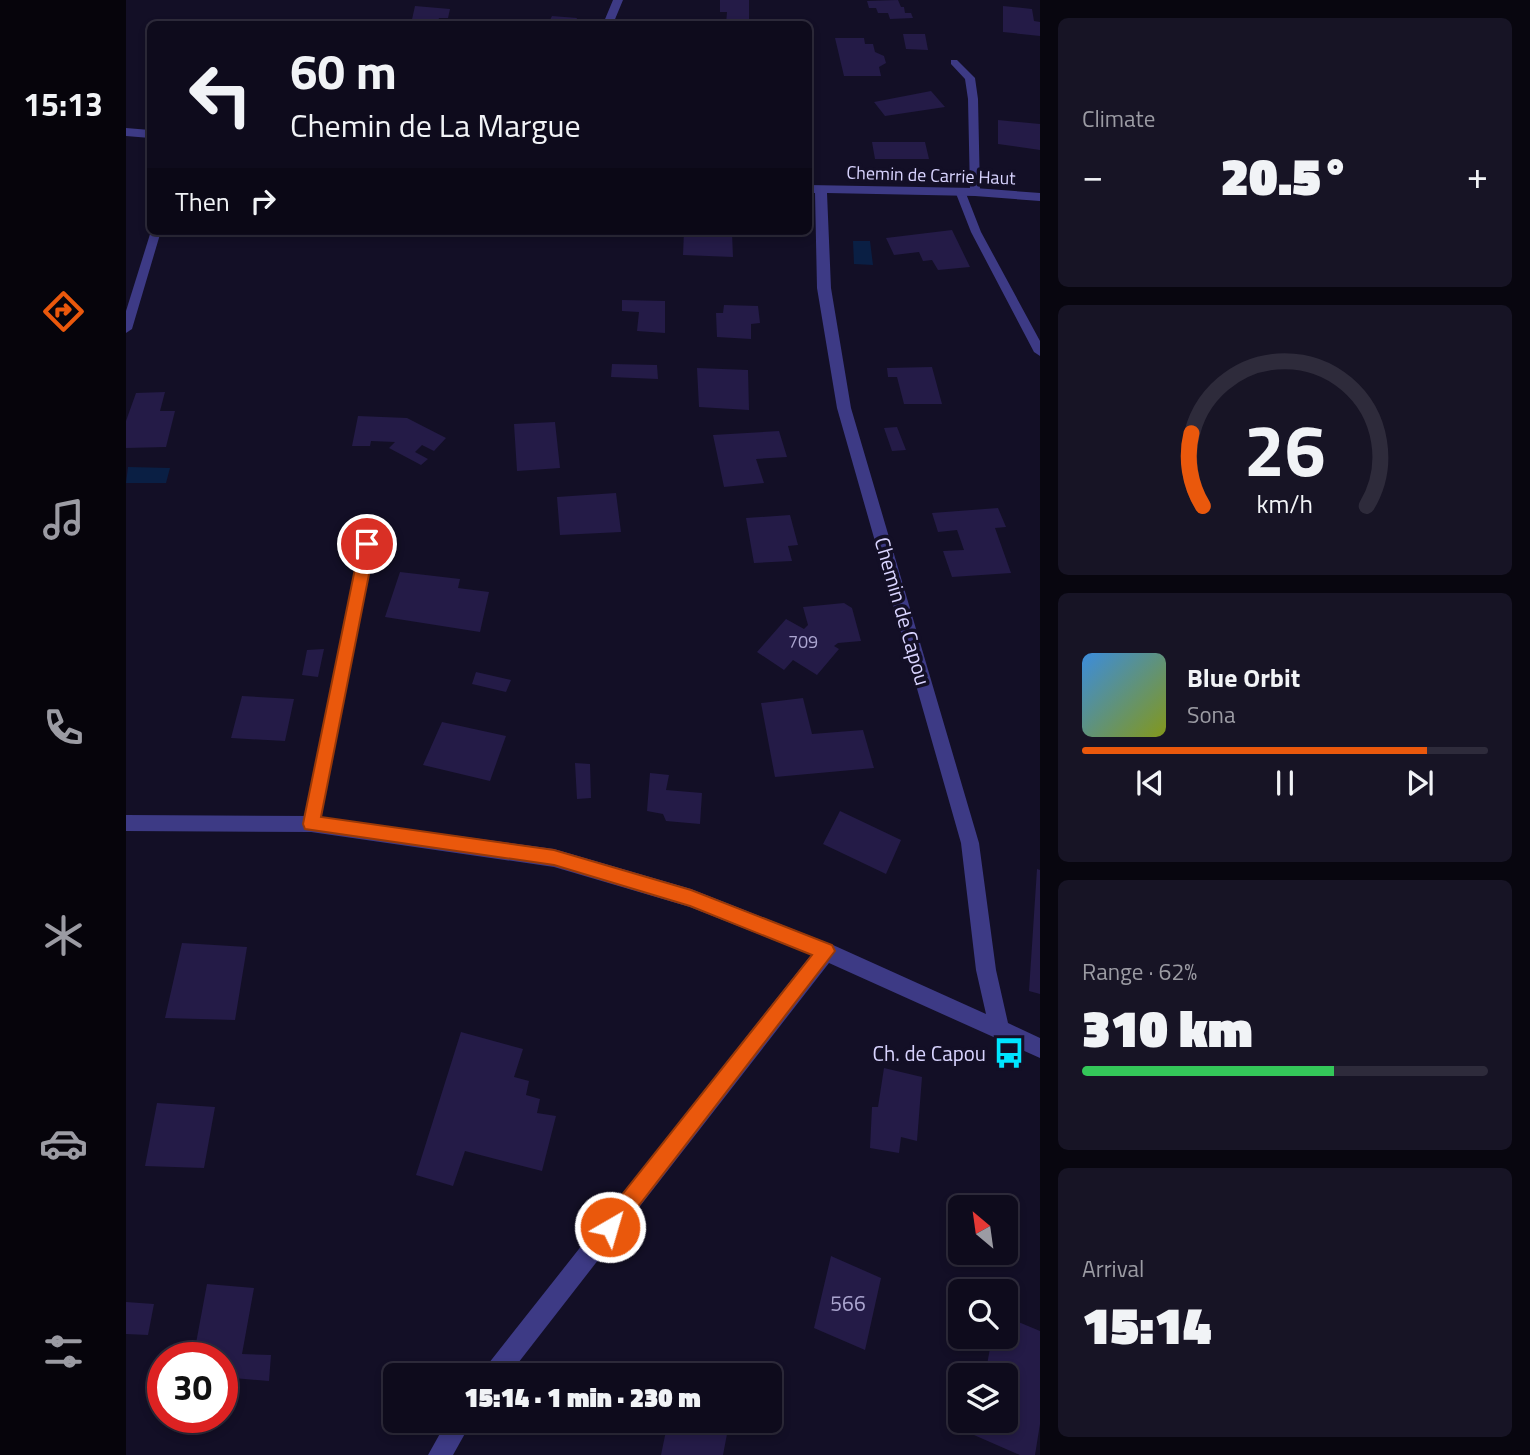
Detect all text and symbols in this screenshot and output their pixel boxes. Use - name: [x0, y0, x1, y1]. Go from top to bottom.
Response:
- text: 60 m: [290, 33, 397, 108]
- icon: left: [175, 49, 266, 140]
- text: 15:13: [23, 80, 103, 128]
- text: Chemin de La Margue: [290, 101, 581, 149]
- text: Climate: [1082, 101, 1155, 136]
- text: 20.5°: [1220, 136, 1350, 215]
- text: −: [1082, 146, 1103, 204]
- text: +: [1467, 146, 1488, 204]
- street label: Chemin de Carrie Haut: [846, 159, 1017, 191]
- text: Then: [175, 182, 230, 221]
- icon: right: [244, 182, 282, 220]
- icon: directions: [39, 287, 88, 336]
- text: 26: [1244, 395, 1326, 505]
- text: km/h: [1257, 485, 1313, 523]
- icon: music: [39, 495, 88, 544]
- pin: [337, 514, 397, 574]
- icon: arrive: [348, 525, 386, 563]
- street label: Chemin de Capou: [867, 533, 939, 689]
- house number: 709: [788, 628, 818, 655]
- text: Blue Orbit: [1187, 658, 1300, 697]
- text: Sona: [1187, 697, 1235, 732]
- icon: phone: [39, 703, 88, 752]
- icon: previous: [1131, 764, 1169, 802]
- icon: pause: [1266, 764, 1304, 802]
- icon: next: [1401, 764, 1439, 802]
- icon: climate: [39, 911, 88, 960]
- text: Range · 62%: [1082, 954, 1197, 989]
- text: 310 km: [1082, 988, 1253, 1067]
- bus stop icon: Ch. de Capou: [992, 1036, 1026, 1070]
- place label: Ch. de Capou: [873, 1037, 986, 1069]
- icon: car: [39, 1119, 88, 1168]
- position arrow: [573, 1190, 647, 1264]
- north arrow: [948, 1195, 1018, 1265]
- map controls: [948, 1195, 1018, 1433]
- text: Arrival: [1082, 1251, 1144, 1286]
- button: search: [948, 1279, 1018, 1349]
- text: 15:14: [1082, 1285, 1211, 1364]
- house number: 566: [830, 1287, 866, 1319]
- icon: filters: [39, 1327, 88, 1376]
- speed limit sign: 30: [147, 1342, 238, 1433]
- button: layers: [948, 1363, 1018, 1433]
- text: 15:14 · 1 min · 230 m: [464, 1378, 701, 1417]

